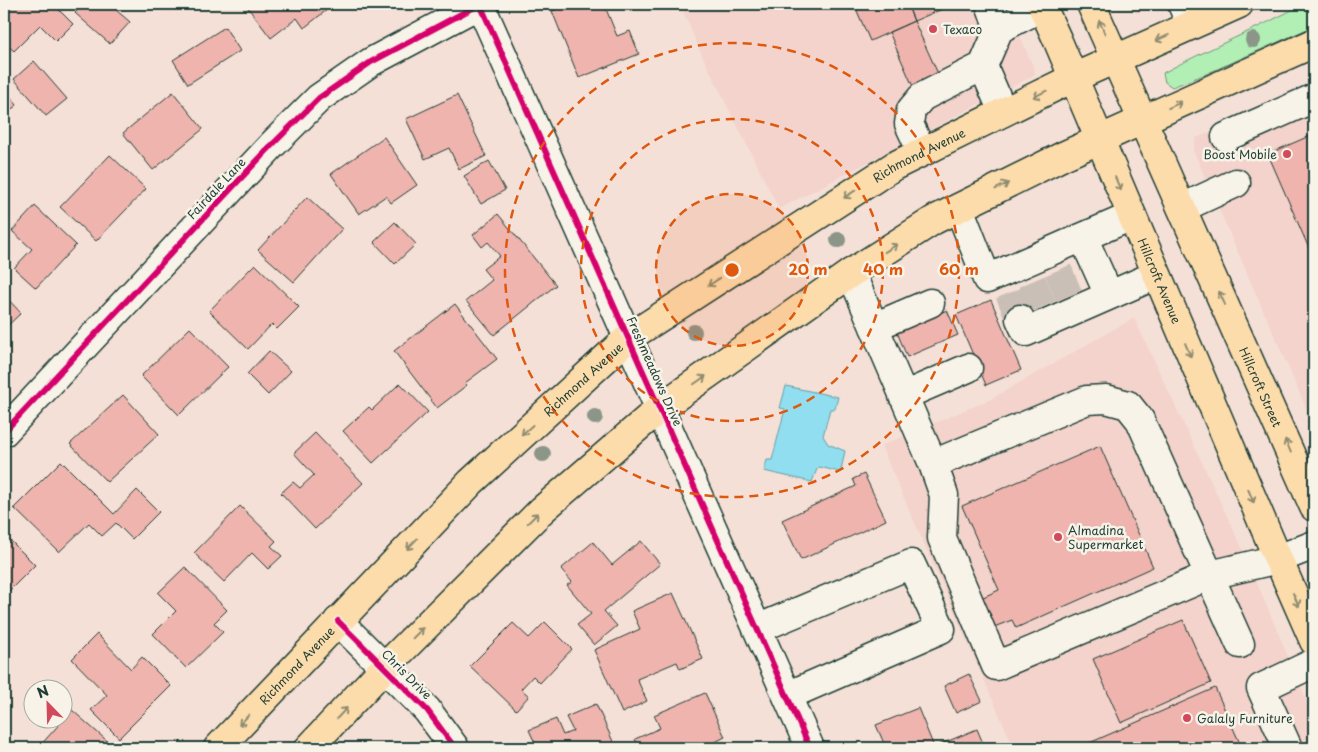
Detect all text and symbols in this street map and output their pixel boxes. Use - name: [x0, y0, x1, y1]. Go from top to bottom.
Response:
- place label: Texaco: [943, 20, 983, 38]
- one-way arrow: [1097, 20, 1106, 35]
- marker: Texaco: [927, 23, 939, 35]
- one-way arrow: [1155, 33, 1170, 43]
- one-way arrow: [1033, 90, 1048, 99]
- one-way arrow: [1167, 100, 1182, 110]
- street label: Richmond Avenue: [869, 123, 969, 187]
- place label: Boost Mobile: [1204, 145, 1277, 163]
- marker: Boost Mobile: [1281, 148, 1293, 160]
- street label: Fairdale Lane: [183, 153, 250, 223]
- one-way arrow: [1114, 177, 1123, 192]
- one-way arrow: [995, 181, 1010, 191]
- one-way arrow: [844, 190, 858, 200]
- street label: Hillcroft Avenue: [1133, 235, 1186, 327]
- one-way arrow: [884, 243, 898, 253]
- text: 20 m: [789, 257, 827, 280]
- text: 40 m: [863, 257, 903, 280]
- text: 60 m: [939, 257, 979, 280]
- centre of rings: [723, 261, 741, 279]
- one-way arrow: [707, 278, 721, 288]
- one-way arrow: [1217, 291, 1226, 306]
- street label: Freshmeadows Drive: [623, 313, 687, 429]
- street label: Richmond Avenue: [539, 338, 627, 421]
- one-way arrow: [1184, 342, 1194, 357]
- street label: Hillcroft Street: [1235, 344, 1286, 430]
- one-way arrow: [693, 375, 707, 385]
- one-way arrow: [521, 424, 534, 436]
- one-way arrow: [1282, 439, 1292, 454]
- one-way arrow: [1246, 488, 1256, 503]
- one-way arrow: [527, 512, 540, 524]
- place label: Almadina Supermarket: [1068, 521, 1143, 553]
- marker: Almadina Supermarket: [1052, 531, 1064, 543]
- one-way arrow: [406, 538, 418, 551]
- one-way arrow: [1292, 592, 1301, 607]
- street label: Richmond Avenue: [255, 622, 339, 709]
- one-way arrow: [412, 627, 425, 639]
- street label: Chris Drive: [378, 645, 436, 703]
- north arrow: [22, 680, 72, 730]
- text: N: [34, 680, 52, 703]
- one-way arrow: [336, 706, 348, 719]
- place label: Galaly Furniture: [1197, 709, 1293, 727]
- marker: Galaly Furniture: [1181, 712, 1193, 724]
- one-way arrow: [238, 714, 250, 727]

